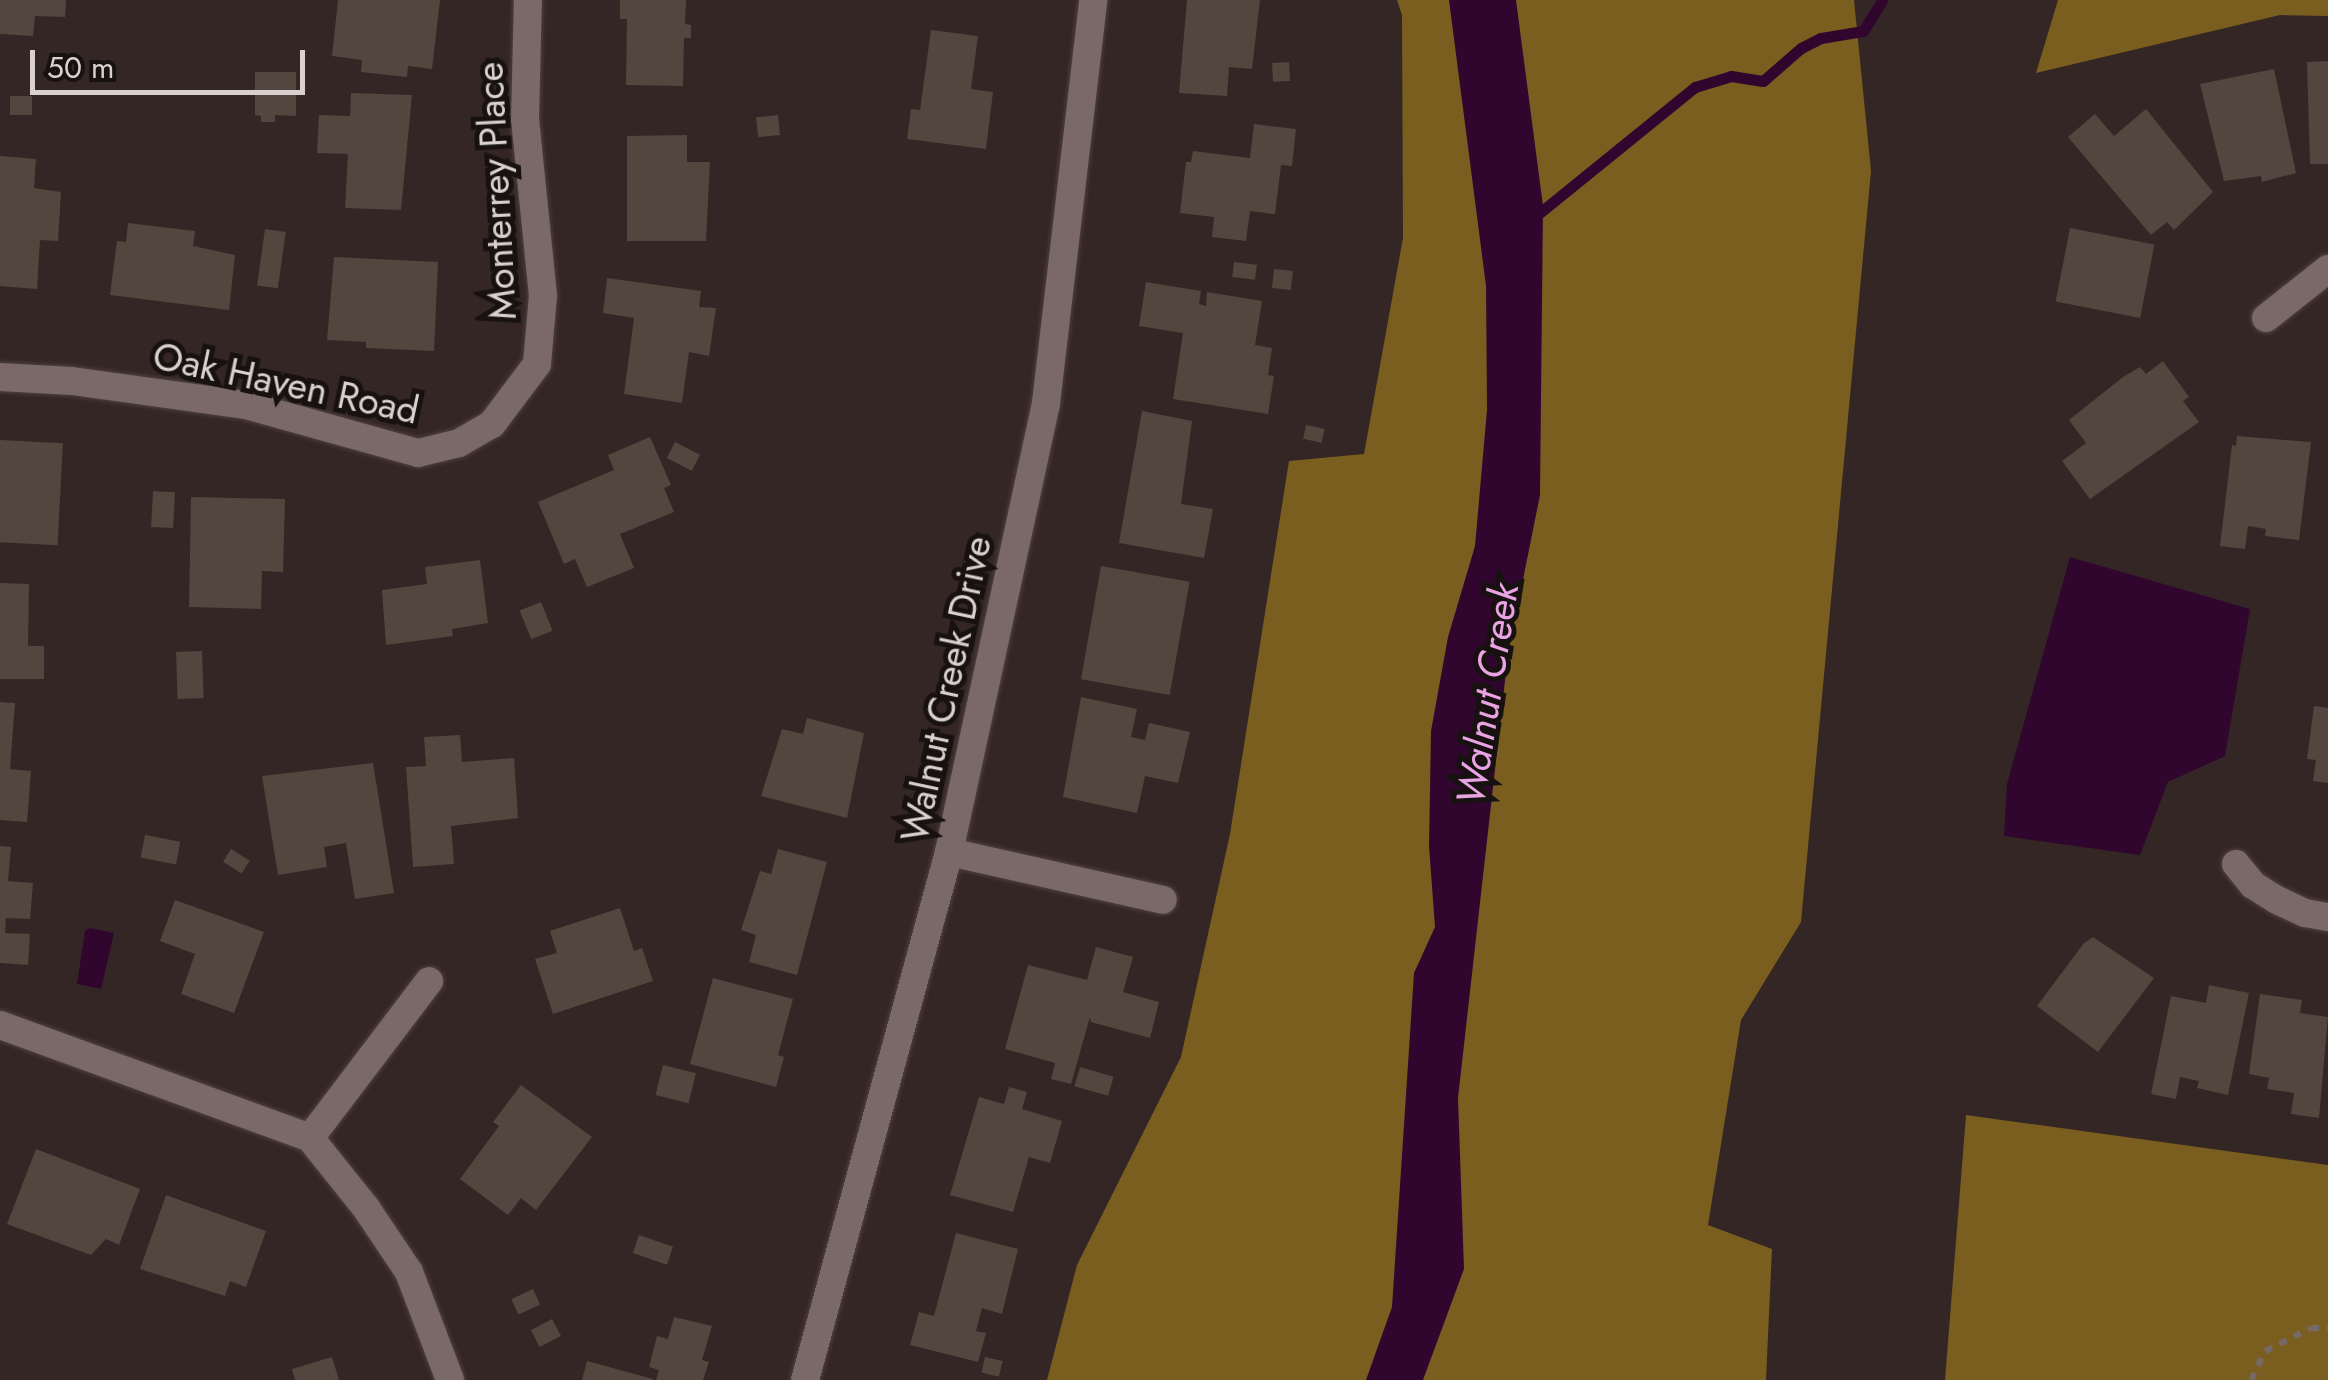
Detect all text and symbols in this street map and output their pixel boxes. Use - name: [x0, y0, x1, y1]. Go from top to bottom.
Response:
- scale bar: [35, 30, 310, 92]
- text: 50 m: [47, 46, 114, 89]
- street label: Monterrey Place: [466, 61, 526, 321]
- street label: Oak Haven Road: [149, 333, 423, 433]
- street label: Walnut Creek Drive: [891, 532, 1001, 846]
- water label: Walnut Creek: [1446, 580, 1528, 808]

